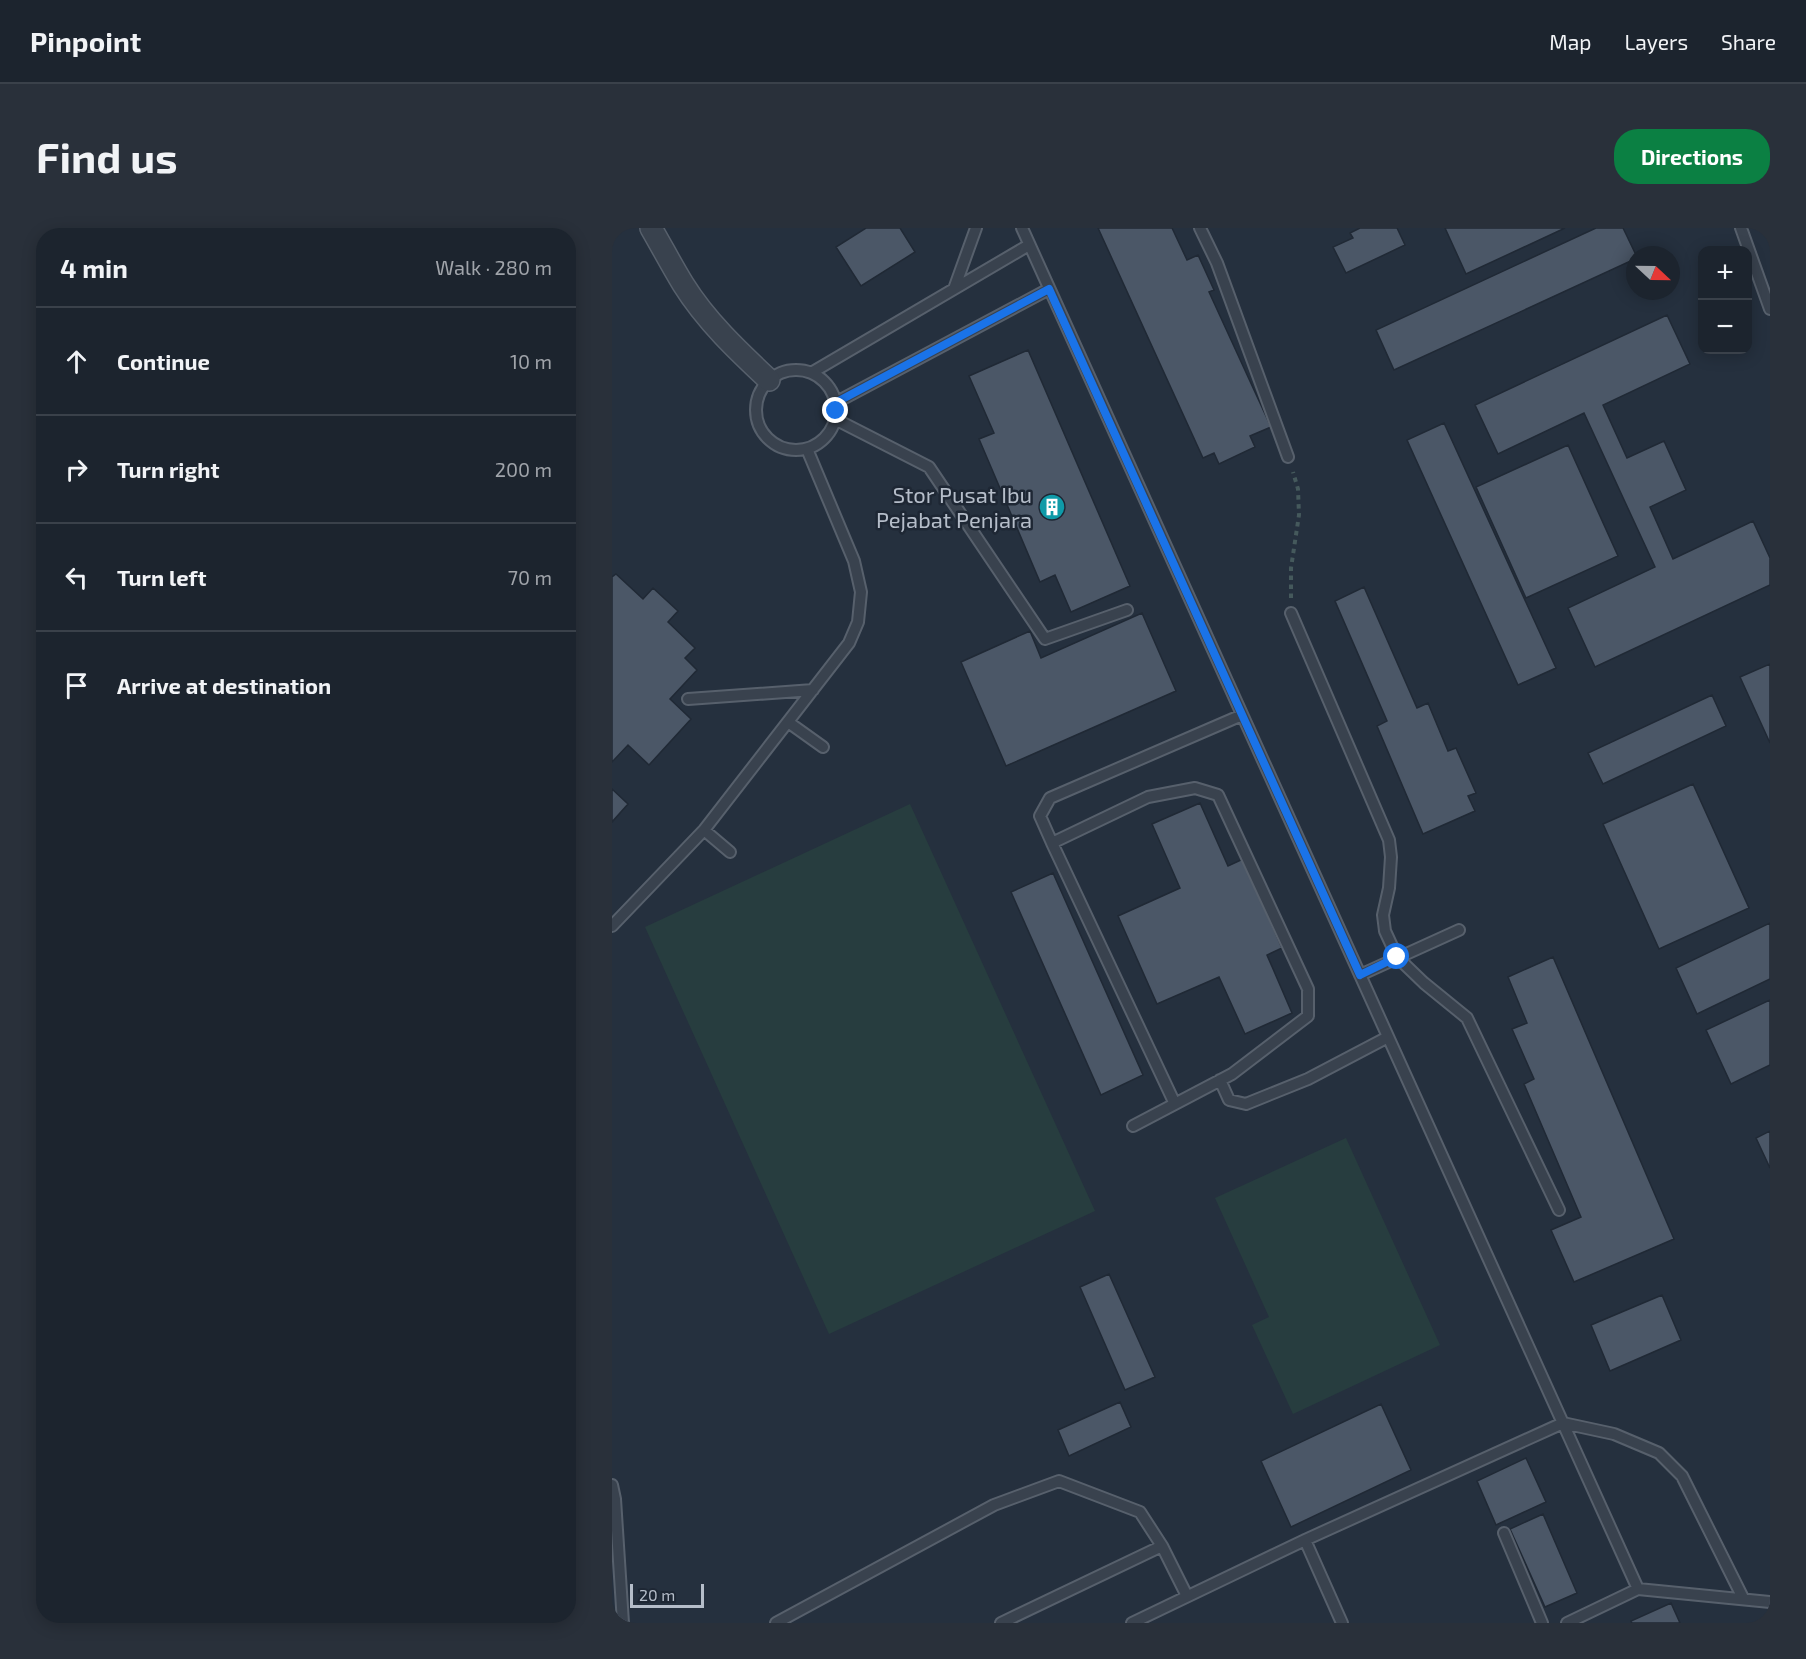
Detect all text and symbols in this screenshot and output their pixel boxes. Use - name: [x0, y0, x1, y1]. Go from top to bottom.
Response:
- text: Pinpoint: [30, 24, 141, 58]
- text: Map: [1549, 29, 1591, 54]
- text: Layers: [1624, 29, 1688, 54]
- text: Share: [1721, 29, 1776, 54]
- button: Directions: [1614, 129, 1770, 184]
- text: Find us: [36, 131, 178, 181]
- north arrow: [1626, 246, 1680, 300]
- map controls: [1698, 246, 1752, 354]
- button: +: [1698, 246, 1752, 300]
- text: 4 min: [60, 252, 128, 283]
- text: Walk · 280 m: [435, 255, 552, 279]
- button: −: [1698, 300, 1752, 354]
- icon: ahead: [60, 345, 93, 378]
- text: Continue: [117, 348, 210, 374]
- text: 10 m: [510, 349, 552, 373]
- route end: [822, 397, 848, 423]
- icon: right: [60, 453, 93, 486]
- text: Turn right: [117, 456, 219, 482]
- text: 200 m: [495, 457, 552, 481]
- place label: Stor Pusat Ibu Pejabat Penjara: [876, 481, 1032, 533]
- building icon: Stor Pusat Ibu Pejabat Penjara: [1037, 492, 1067, 522]
- icon: left: [60, 561, 93, 594]
- text: Turn left: [117, 564, 206, 590]
- text: 70 m: [508, 565, 552, 589]
- icon: arrive: [60, 669, 93, 702]
- text: Arrive at destination: [117, 672, 331, 698]
- route start: [1383, 943, 1409, 969]
- scale bar: [630, 1581, 704, 1608]
- text: 20 m: [639, 1585, 675, 1604]

